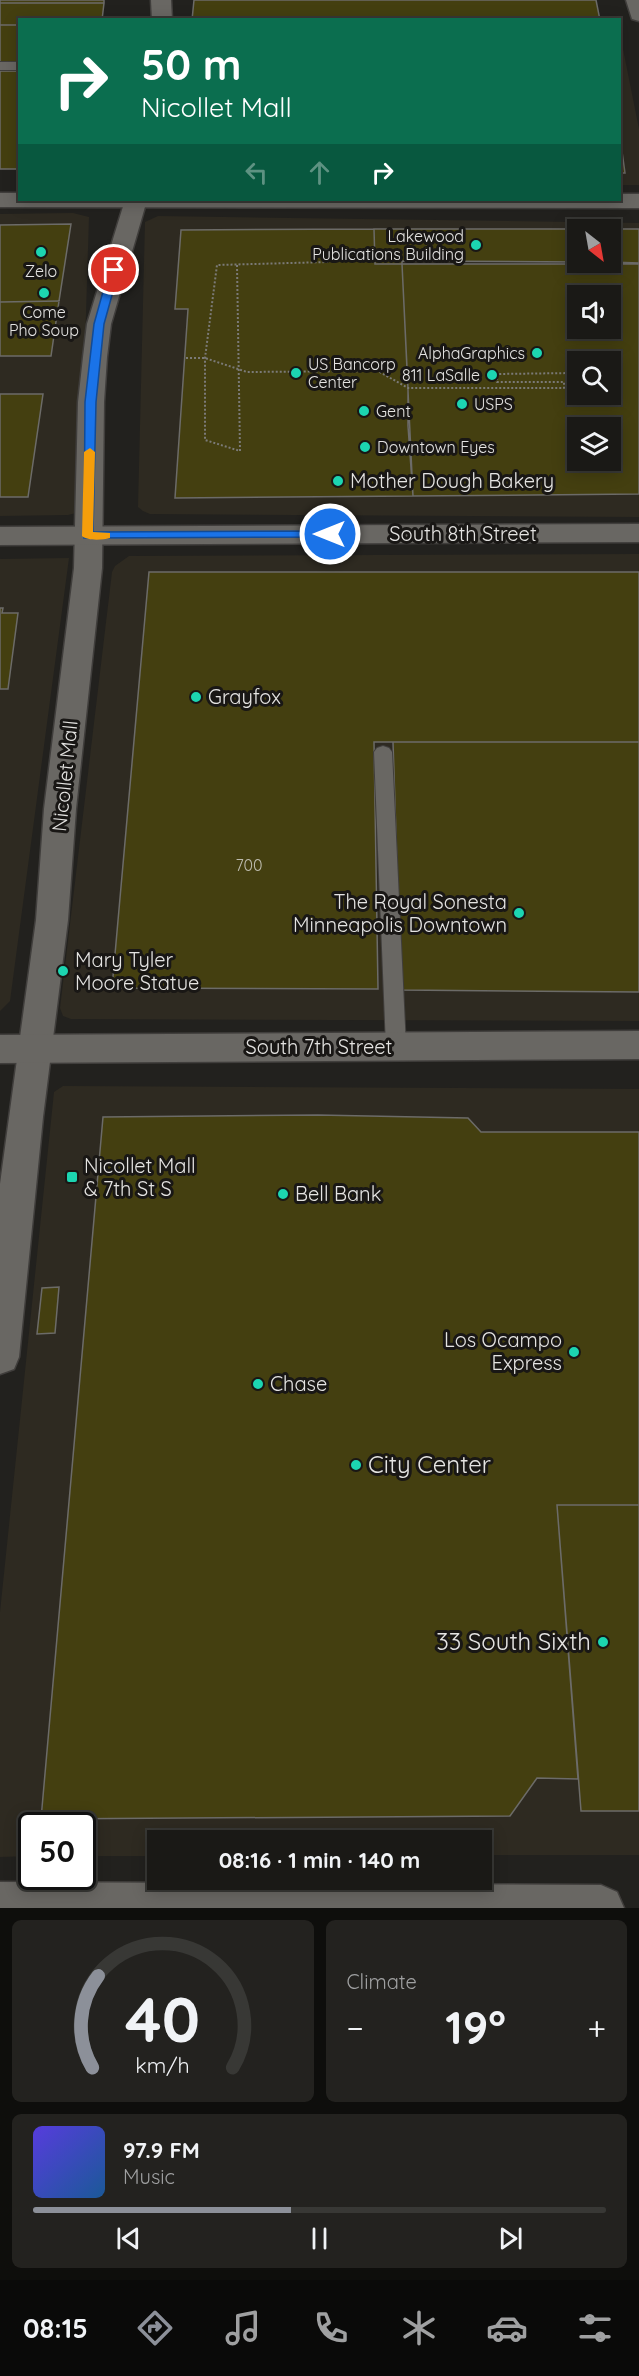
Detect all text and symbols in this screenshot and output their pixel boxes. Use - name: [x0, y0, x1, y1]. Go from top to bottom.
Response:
- text: 50 m: [141, 38, 241, 91]
- icon: right: [42, 42, 120, 120]
- text: Nicollet Mall: [141, 90, 292, 124]
- icon: left: [240, 156, 273, 189]
- icon: ahead: [303, 156, 336, 189]
- icon: right: [366, 156, 399, 189]
- north arrow: [567, 219, 621, 273]
- map controls: [567, 219, 621, 471]
- place label: Lakewood Publications Building: [312, 226, 464, 264]
- marker: Lakewood Publications Building: [469, 238, 483, 252]
- pin: [88, 244, 139, 295]
- marker: Zelo: [34, 245, 48, 259]
- icon: arrive: [97, 253, 130, 286]
- place label: Zelo: [25, 261, 57, 281]
- button: sound: [567, 285, 621, 339]
- marker: Come Pho Soup: [37, 286, 51, 300]
- place label: Come Pho Soup: [9, 302, 79, 340]
- place label: AlphaGraphics: [418, 343, 525, 363]
- marker: AlphaGraphics: [530, 346, 544, 360]
- button: search: [567, 351, 621, 405]
- place label: US Bancorp Center: [308, 354, 396, 392]
- place label: 811 LaSalle: [402, 365, 480, 385]
- marker: US Bancorp Center: [289, 366, 303, 380]
- marker: 811 LaSalle: [485, 368, 499, 382]
- place label: USPS: [474, 394, 513, 414]
- marker: USPS: [455, 397, 469, 411]
- place label: Gent: [376, 401, 411, 421]
- marker: Gent: [357, 404, 371, 418]
- button: layers: [567, 417, 621, 471]
- place label: Downtown Eyes: [377, 437, 495, 457]
- marker: Downtown Eyes: [358, 440, 372, 454]
- place label: Mother Dough Bakery: [350, 468, 554, 493]
- marker: Mother Dough Bakery: [331, 474, 345, 488]
- position arrow: [298, 502, 362, 566]
- street label: South 8th Street: [389, 521, 537, 546]
- place label: Grayfox: [208, 684, 281, 709]
- marker: Grayfox: [189, 690, 203, 704]
- street label: Nicollet Mall: [46, 719, 83, 833]
- house number: 700: [235, 855, 263, 875]
- place label: The Royal Sonesta Minneapolis Downtown: [293, 889, 507, 937]
- marker: The Royal Sonesta Minneapolis Downtown: [512, 906, 526, 920]
- place label: Mary Tyler Moore Statue: [75, 947, 199, 995]
- marker: Mary Tyler Moore Statue: [56, 964, 70, 978]
- street label: South 7th Street: [246, 1034, 393, 1059]
- place label: Nicollet Mall & 7th St S: [84, 1153, 196, 1201]
- marker: Nicollet Mall & 7th St S: [65, 1170, 79, 1184]
- place label: Bell Bank: [295, 1181, 381, 1206]
- marker: Bell Bank: [276, 1187, 290, 1201]
- place label: Los Ocampo Express: [444, 1327, 562, 1375]
- marker: Los Ocampo Express: [567, 1345, 581, 1359]
- place label: Chase: [270, 1371, 327, 1396]
- marker: Chase: [251, 1377, 265, 1391]
- place label: City Center: [368, 1449, 491, 1479]
- marker: City Center: [349, 1458, 363, 1472]
- place label: 33 South Sixth: [436, 1626, 591, 1656]
- marker: 33 South Sixth: [596, 1635, 610, 1649]
- speed limit sign: 50: [18, 1812, 96, 1890]
- text: 08:16 · 1 min · 140 m: [219, 1846, 420, 1874]
- text: Climate: [347, 1969, 417, 1994]
- text: 40: [125, 1980, 200, 2058]
- text: 19°: [445, 1999, 506, 2055]
- text: −: [347, 2007, 364, 2048]
- text: +: [587, 2007, 606, 2048]
- text: km/h: [136, 2052, 190, 2078]
- text: 97.9 FM: [123, 2136, 200, 2164]
- text: Music: [123, 2164, 175, 2189]
- icon: previous: [112, 2222, 145, 2255]
- icon: pause: [303, 2222, 336, 2255]
- icon: next: [494, 2222, 527, 2255]
- icon: directions: [134, 2307, 176, 2349]
- icon: music: [222, 2307, 264, 2349]
- icon: phone: [310, 2307, 352, 2349]
- icon: climate: [398, 2307, 440, 2349]
- icon: car: [486, 2307, 528, 2349]
- icon: filters: [574, 2307, 616, 2349]
- text: 08:15: [23, 2311, 88, 2345]

